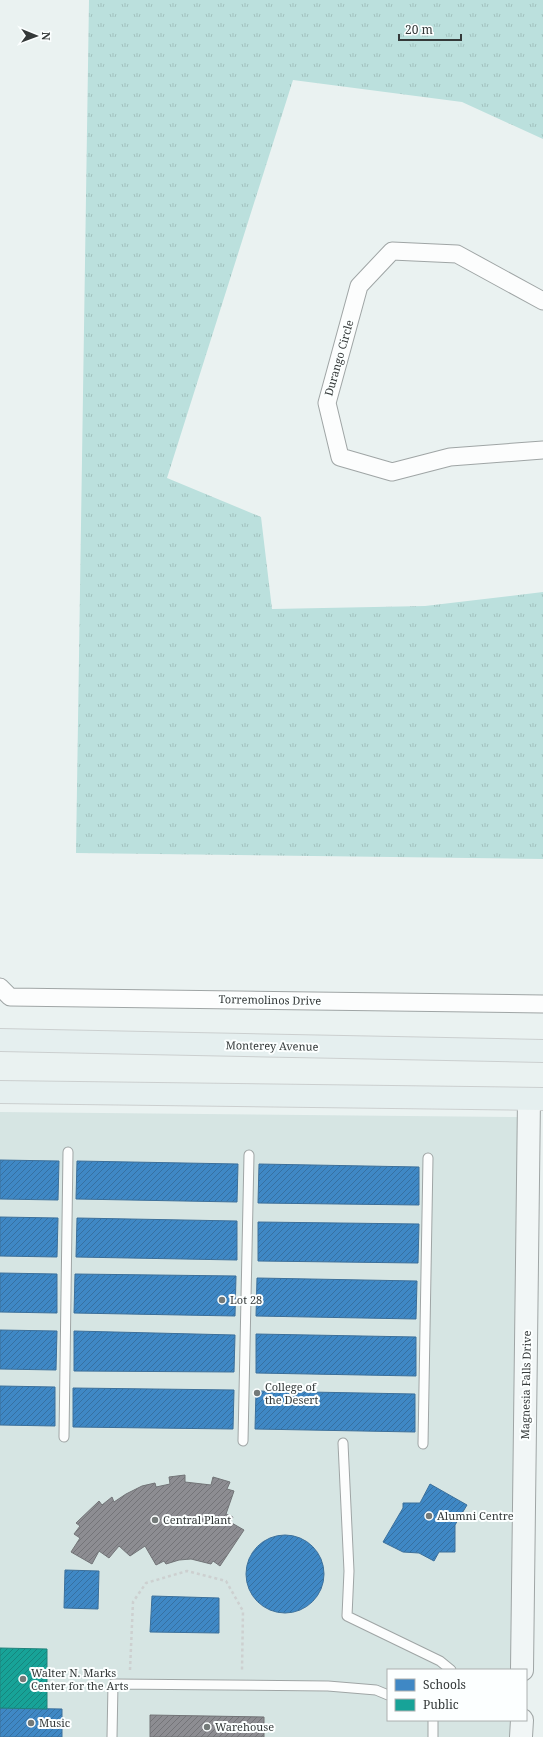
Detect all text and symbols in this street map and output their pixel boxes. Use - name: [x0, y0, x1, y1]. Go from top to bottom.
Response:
- north arrow: [16, 16, 56, 56]
- scale bar: [399, 16, 461, 42]
- text: 20 m: [405, 21, 433, 38]
- text: N: [39, 32, 54, 41]
- street label: Durango Circle: [320, 318, 357, 398]
- street label: Torremolinos Drive: [219, 991, 322, 1008]
- street label: Monterey Avenue: [225, 1037, 319, 1054]
- place label: Lot 28: [230, 1292, 262, 1307]
- marker: Lot 28: [217, 1295, 227, 1305]
- street label: Magnesia Falls Drive: [517, 1330, 534, 1440]
- place label: College of the Desert: [265, 1379, 319, 1407]
- marker: College of the Desert: [252, 1388, 262, 1398]
- place label: Alumni Centre: [437, 1508, 514, 1523]
- marker: Alumni Centre: [424, 1511, 434, 1521]
- place label: Central Plant: [163, 1512, 231, 1527]
- marker: Central Plant: [150, 1515, 160, 1525]
- place label: Walter N. Marks Center for the Arts: [31, 1665, 128, 1693]
- legend: [387, 1669, 527, 1721]
- marker: Walter N. Marks Center for the Arts: [18, 1674, 28, 1684]
- text: Schools: [423, 1676, 466, 1693]
- text: Public: [423, 1696, 459, 1713]
- place label: Music: [39, 1715, 70, 1730]
- marker: Music: [26, 1718, 36, 1728]
- place label: Warehouse: [215, 1719, 274, 1734]
- marker: Warehouse: [202, 1722, 212, 1732]

